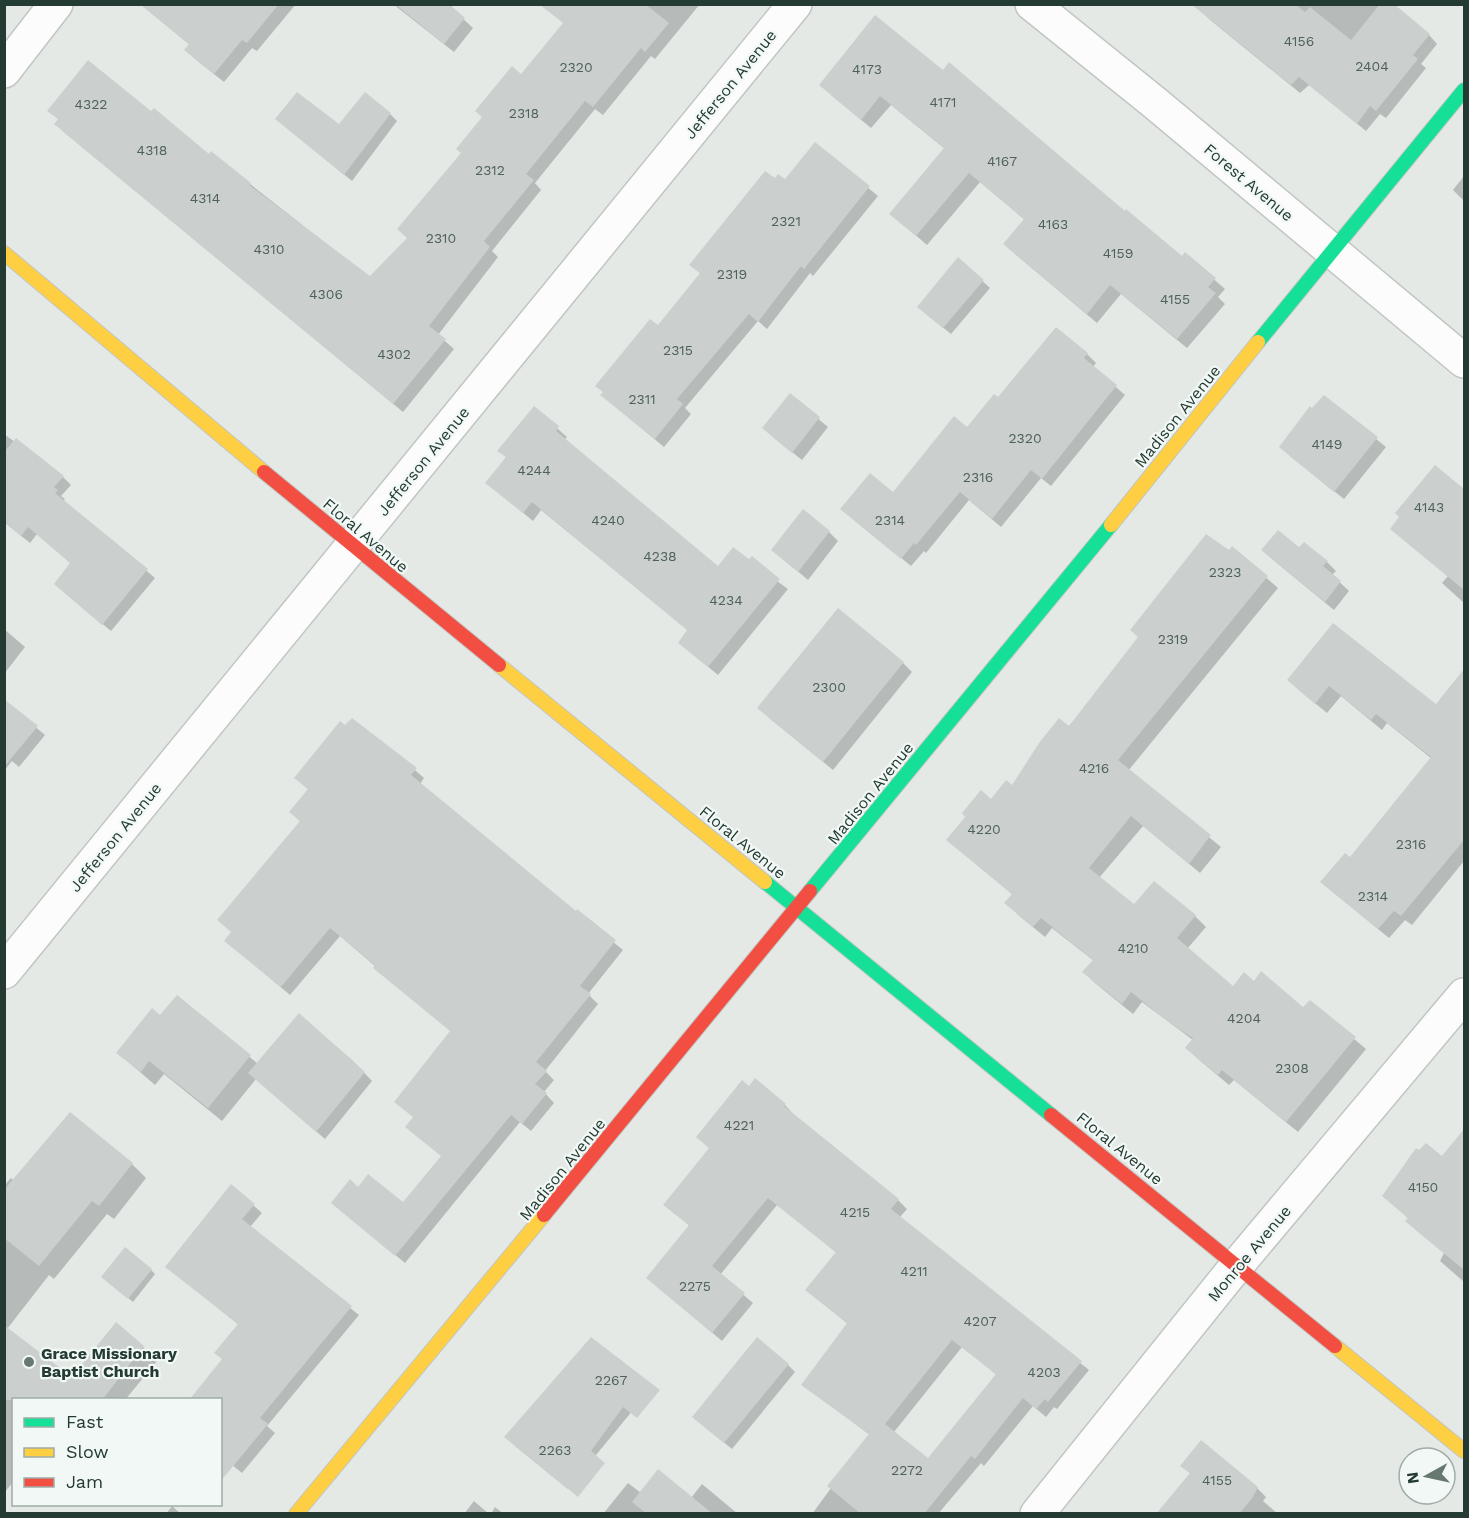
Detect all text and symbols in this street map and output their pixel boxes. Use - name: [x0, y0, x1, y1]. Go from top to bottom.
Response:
- street label: Jefferson Avenue: [680, 26, 780, 143]
- house number: 4156: [1284, 33, 1314, 49]
- house number: 2404: [1355, 58, 1389, 74]
- house number: 2320: [559, 59, 593, 75]
- house number: 4173: [852, 61, 882, 77]
- house number: 4171: [929, 94, 957, 110]
- house number: 4322: [74, 96, 108, 112]
- house number: 2318: [509, 105, 539, 121]
- street label: Forest Avenue: [1200, 140, 1297, 225]
- house number: 4318: [137, 142, 167, 158]
- house number: 4167: [987, 153, 1017, 169]
- house number: 2312: [475, 162, 505, 178]
- house number: 4314: [190, 190, 220, 206]
- house number: 2321: [771, 213, 801, 229]
- house number: 4163: [1038, 216, 1068, 232]
- house number: 2310: [426, 230, 456, 246]
- house number: 4310: [254, 241, 284, 257]
- house number: 4159: [1103, 245, 1133, 261]
- house number: 2319: [717, 266, 747, 282]
- house number: 4306: [309, 286, 343, 302]
- house number: 4155: [1160, 291, 1190, 307]
- house number: 2315: [663, 342, 693, 358]
- house number: 4302: [377, 346, 411, 362]
- street label: Madison Avenue: [1130, 361, 1225, 471]
- house number: 2311: [628, 391, 656, 407]
- street label: Jefferson Avenue: [373, 403, 473, 520]
- house number: 2320: [1008, 430, 1042, 446]
- house number: 4149: [1312, 436, 1342, 452]
- house number: 4244: [517, 462, 551, 478]
- house number: 2316: [963, 469, 993, 485]
- street label: Floral Avenue: [319, 494, 412, 577]
- house number: 4143: [1414, 499, 1444, 515]
- house number: 4240: [591, 512, 625, 528]
- house number: 2314: [875, 512, 905, 528]
- house number: 4238: [643, 548, 677, 564]
- house number: 2323: [1209, 564, 1241, 580]
- house number: 4234: [709, 592, 743, 608]
- house number: 2319: [1158, 631, 1188, 647]
- house number: 2300: [812, 679, 846, 695]
- street label: Madison Avenue: [823, 738, 918, 848]
- house number: 4216: [1079, 760, 1109, 776]
- street label: Jefferson Avenue: [65, 779, 165, 896]
- street label: Floral Avenue: [696, 802, 790, 883]
- house number: 4220: [967, 821, 1001, 837]
- house number: 2316: [1396, 836, 1426, 852]
- house number: 2314: [1358, 888, 1388, 904]
- house number: 4210: [1118, 940, 1148, 956]
- house number: 4204: [1227, 1010, 1261, 1026]
- house number: 2308: [1275, 1060, 1309, 1076]
- street label: Floral Avenue: [1073, 1108, 1167, 1189]
- street label: Madison Avenue: [515, 1114, 610, 1224]
- house number: 4221: [724, 1117, 754, 1133]
- house number: 4150: [1408, 1179, 1438, 1195]
- street label: Monroe Avenue: [1204, 1201, 1295, 1305]
- house number: 4215: [840, 1204, 870, 1220]
- house number: 4211: [900, 1263, 928, 1279]
- house number: 2275: [679, 1278, 711, 1294]
- house number: 4207: [964, 1313, 997, 1329]
- place label: Grace Missionary Baptist Church: [41, 1344, 178, 1381]
- marker: Grace Missionary Baptist Church: [22, 1355, 36, 1369]
- house number: 4203: [1027, 1364, 1061, 1380]
- house number: 2267: [595, 1372, 627, 1388]
- legend: [12, 1398, 222, 1506]
- text: Fast: [66, 1411, 104, 1432]
- text: Slow: [66, 1441, 109, 1462]
- house number: 2263: [539, 1442, 572, 1458]
- north arrow: [1397, 1446, 1457, 1506]
- house number: 2272: [891, 1462, 923, 1478]
- text: Jam: [66, 1471, 103, 1492]
- text: N: [1402, 1471, 1423, 1485]
- house number: 4155: [1202, 1472, 1232, 1488]

